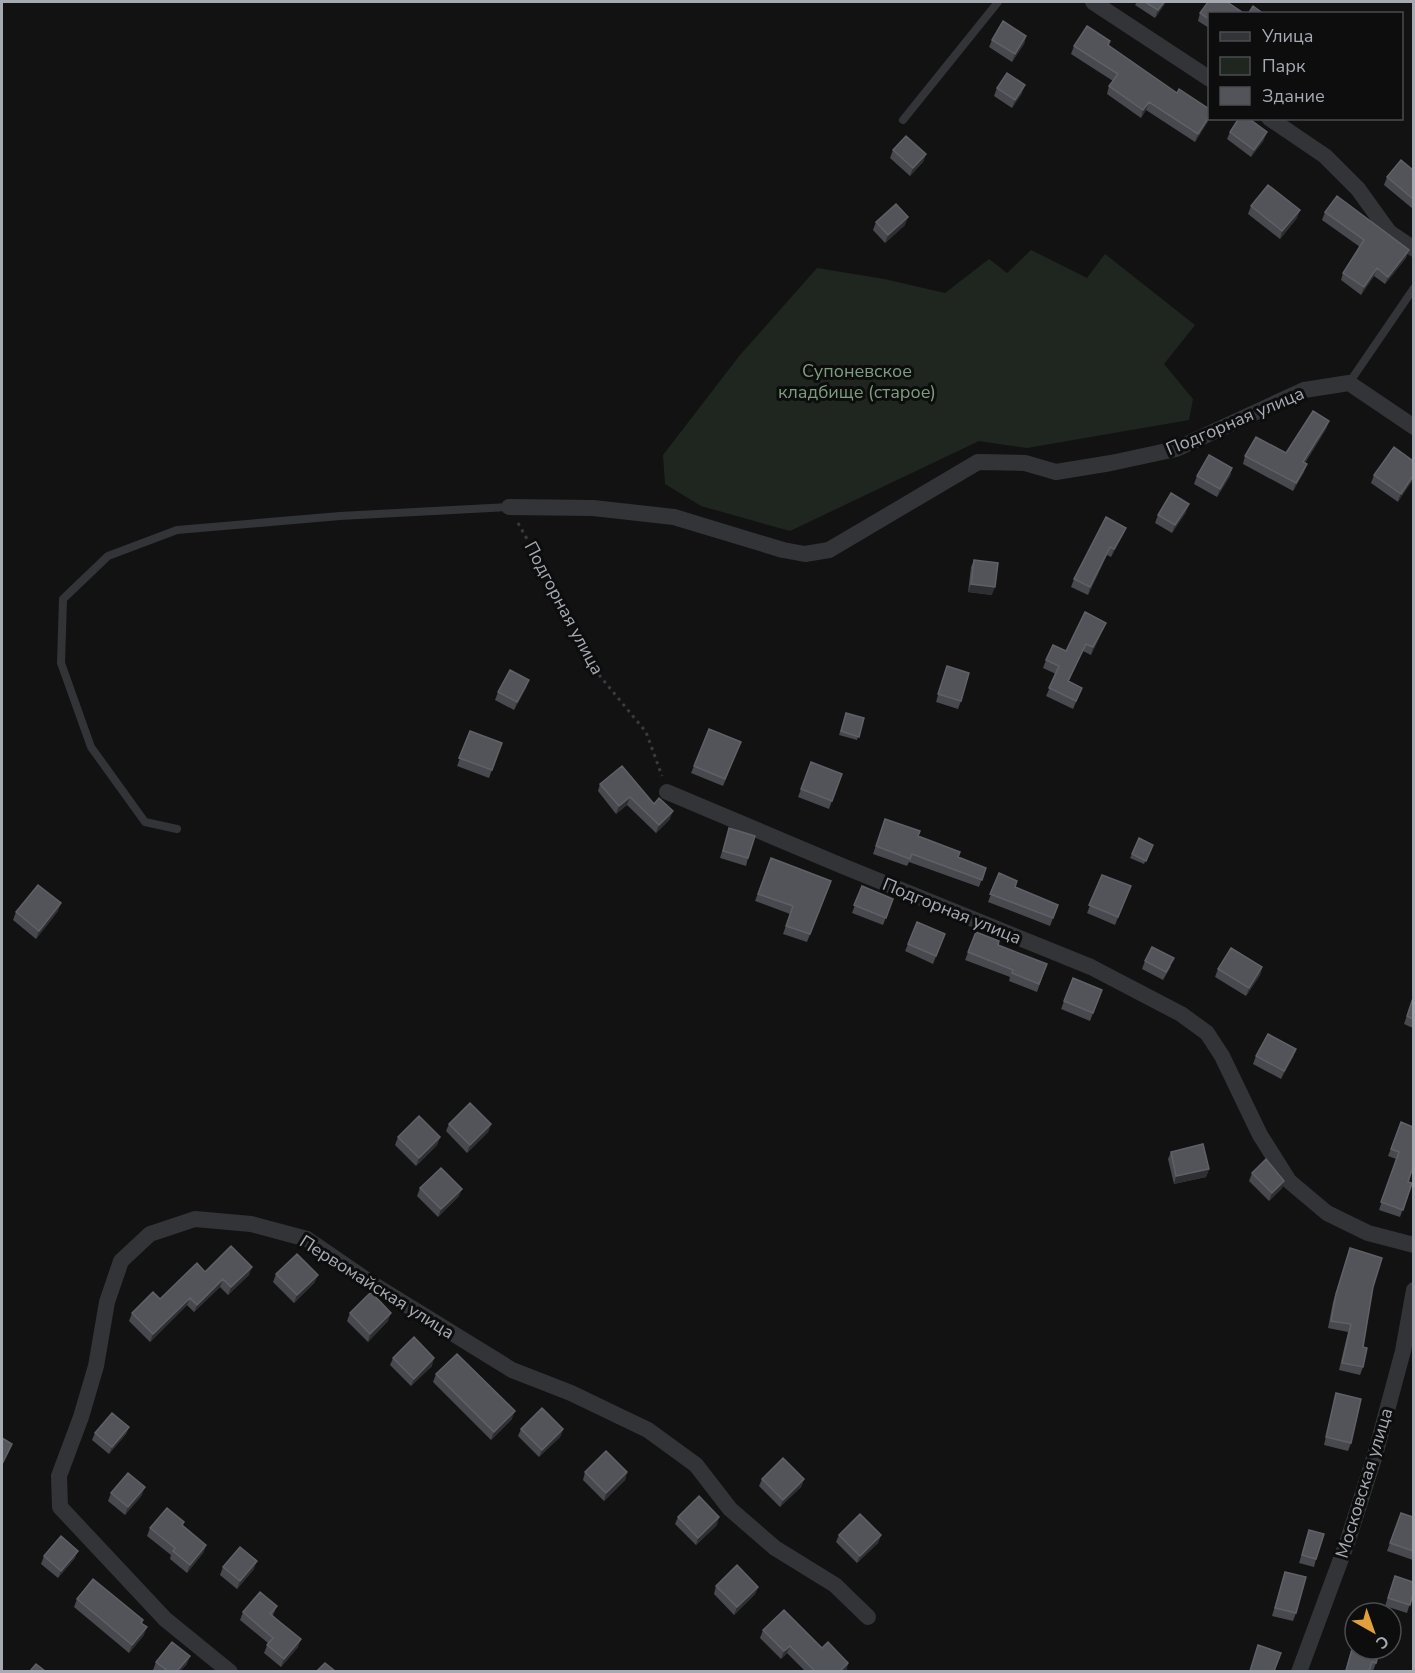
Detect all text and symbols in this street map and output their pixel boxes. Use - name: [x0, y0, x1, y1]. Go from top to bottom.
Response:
- legend: [1208, 12, 1403, 120]
- text: Улица: [1261, 24, 1313, 48]
- text: Парк: [1262, 54, 1306, 78]
- text: Здание: [1262, 84, 1325, 108]
- park label: Супоневское кладбище (старое): [778, 359, 936, 404]
- street label: Подгорная улица: [1162, 381, 1308, 461]
- street label: Подгорная улица: [519, 537, 609, 679]
- street label: Подгорная улица: [879, 872, 1025, 950]
- street label: Первомайская улица: [295, 1230, 459, 1344]
- street label: Московская улица: [1330, 1405, 1398, 1561]
- north arrow: [1343, 1601, 1403, 1661]
- text: С: [1371, 1630, 1393, 1654]

